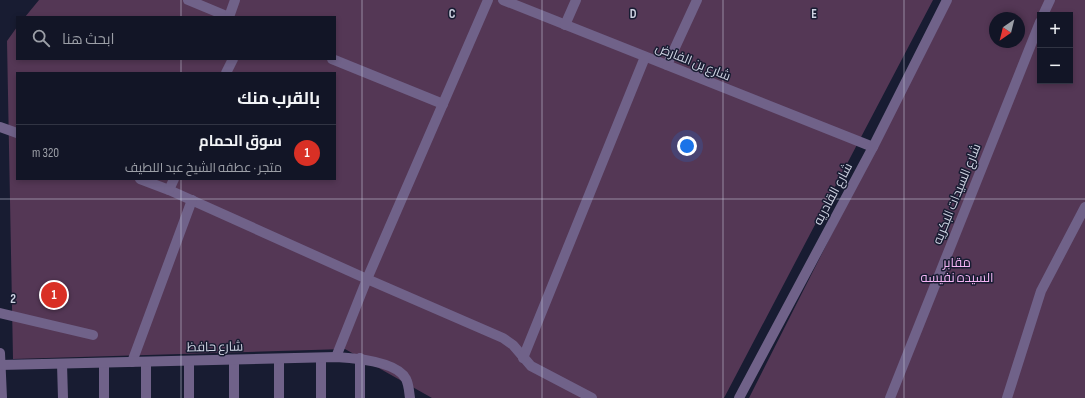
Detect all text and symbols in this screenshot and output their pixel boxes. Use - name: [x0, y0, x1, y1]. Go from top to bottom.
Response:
- text: C: [449, 6, 456, 22]
- text: D: [630, 6, 637, 22]
- text: E: [811, 6, 817, 22]
- north arrow: [989, 12, 1025, 48]
- map controls: [1037, 12, 1073, 84]
- button: +: [1037, 12, 1073, 48]
- search box: [16, 16, 336, 60]
- icon: search: [30, 27, 52, 49]
- text: ابحث هنا: [62, 30, 115, 49]
- street label: شارع بن الفارض: [653, 40, 733, 84]
- button: −: [1037, 48, 1073, 84]
- text: بالقرب منك: [237, 89, 320, 109]
- text: سوق الحمام: [199, 132, 282, 151]
- your location: [677, 136, 697, 156]
- street label: شارع السيدات البكريه: [929, 141, 985, 247]
- text: 320 m: [32, 145, 59, 161]
- text: 1: [304, 145, 310, 161]
- text: متجر · عطفه الشيخ عبد اللطيف: [125, 160, 282, 176]
- street label: شارع القادريه: [810, 160, 856, 228]
- park label: مقابر السيده نفيسه: [921, 255, 993, 286]
- pin: 1: [41, 280, 67, 310]
- text: 2: [10, 291, 16, 307]
- street label: شارع حافظ: [187, 339, 243, 355]

